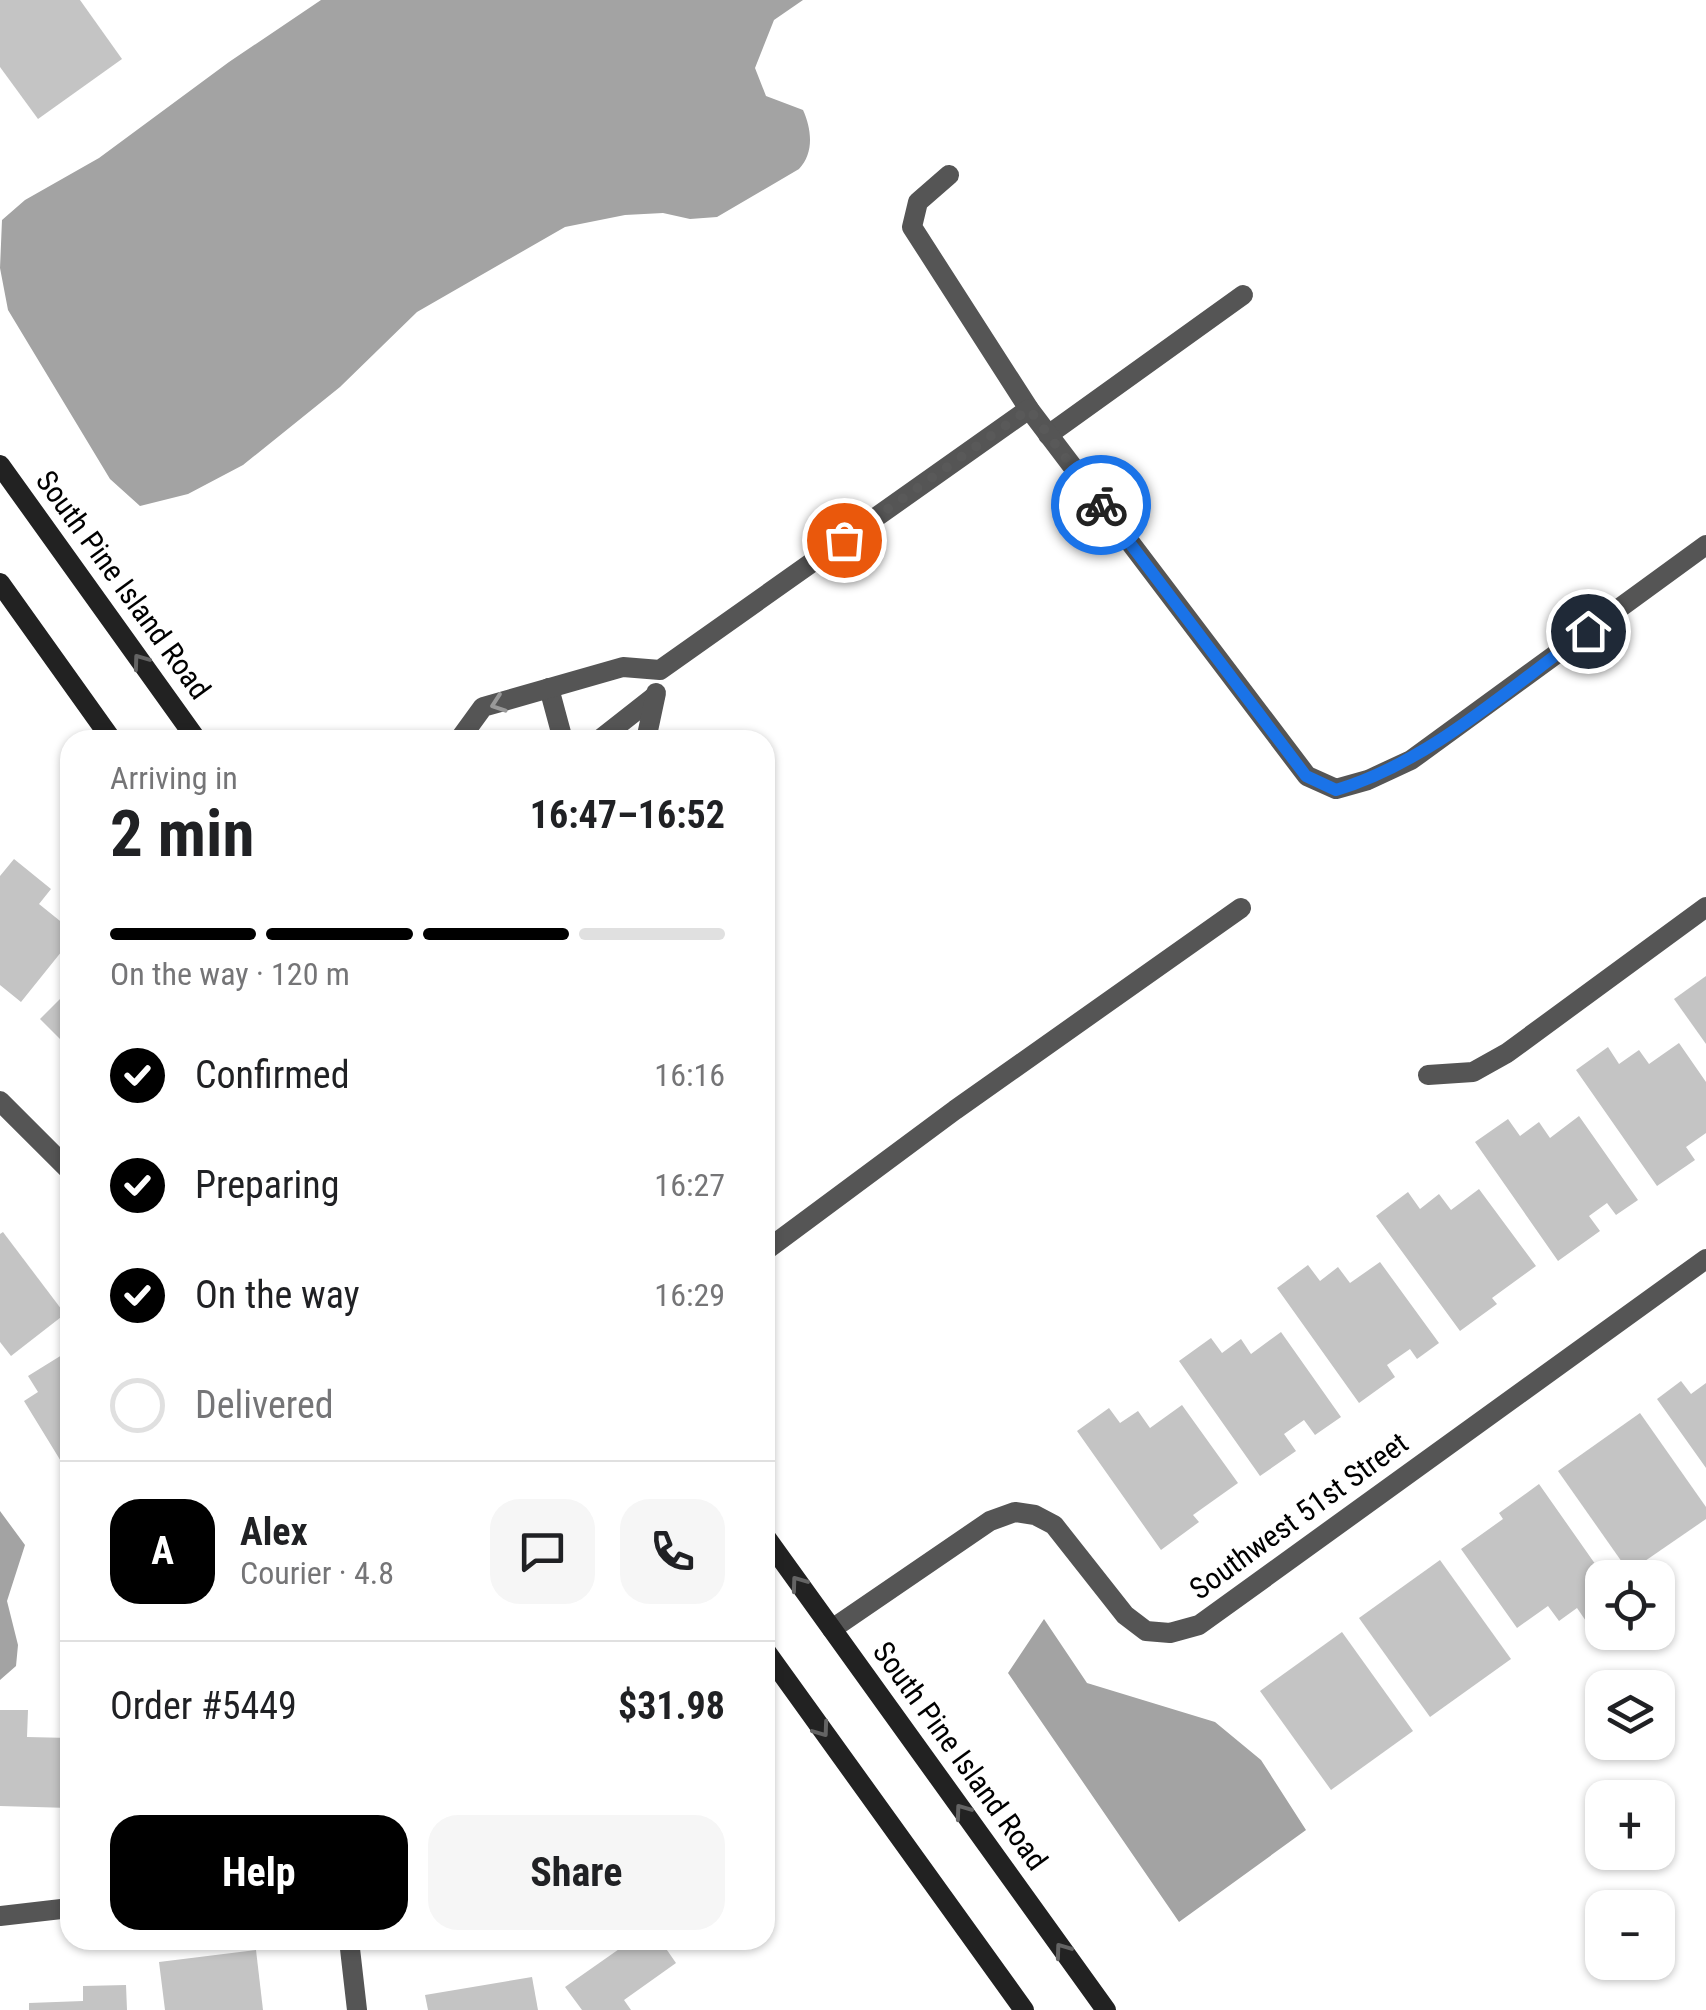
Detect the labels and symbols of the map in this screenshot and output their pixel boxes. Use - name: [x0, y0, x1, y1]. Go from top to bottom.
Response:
- courier: [1051, 455, 1151, 555]
- street label: South Pine Island Road: [29, 464, 218, 706]
- pin: [802, 498, 887, 583]
- pin: [1546, 589, 1631, 674]
- one-way arrow: [134, 653, 152, 672]
- one-way arrow: [491, 692, 508, 712]
- street label: Southwest 51st Street: [1183, 1425, 1415, 1606]
- one-way arrow: [792, 1575, 811, 1594]
- street label: South Pine Island Road: [866, 1635, 1055, 1877]
- one-way arrow: [810, 1718, 828, 1737]
- one-way arrow: [957, 1804, 974, 1822]
- one-way arrow: [1057, 1943, 1074, 1961]

